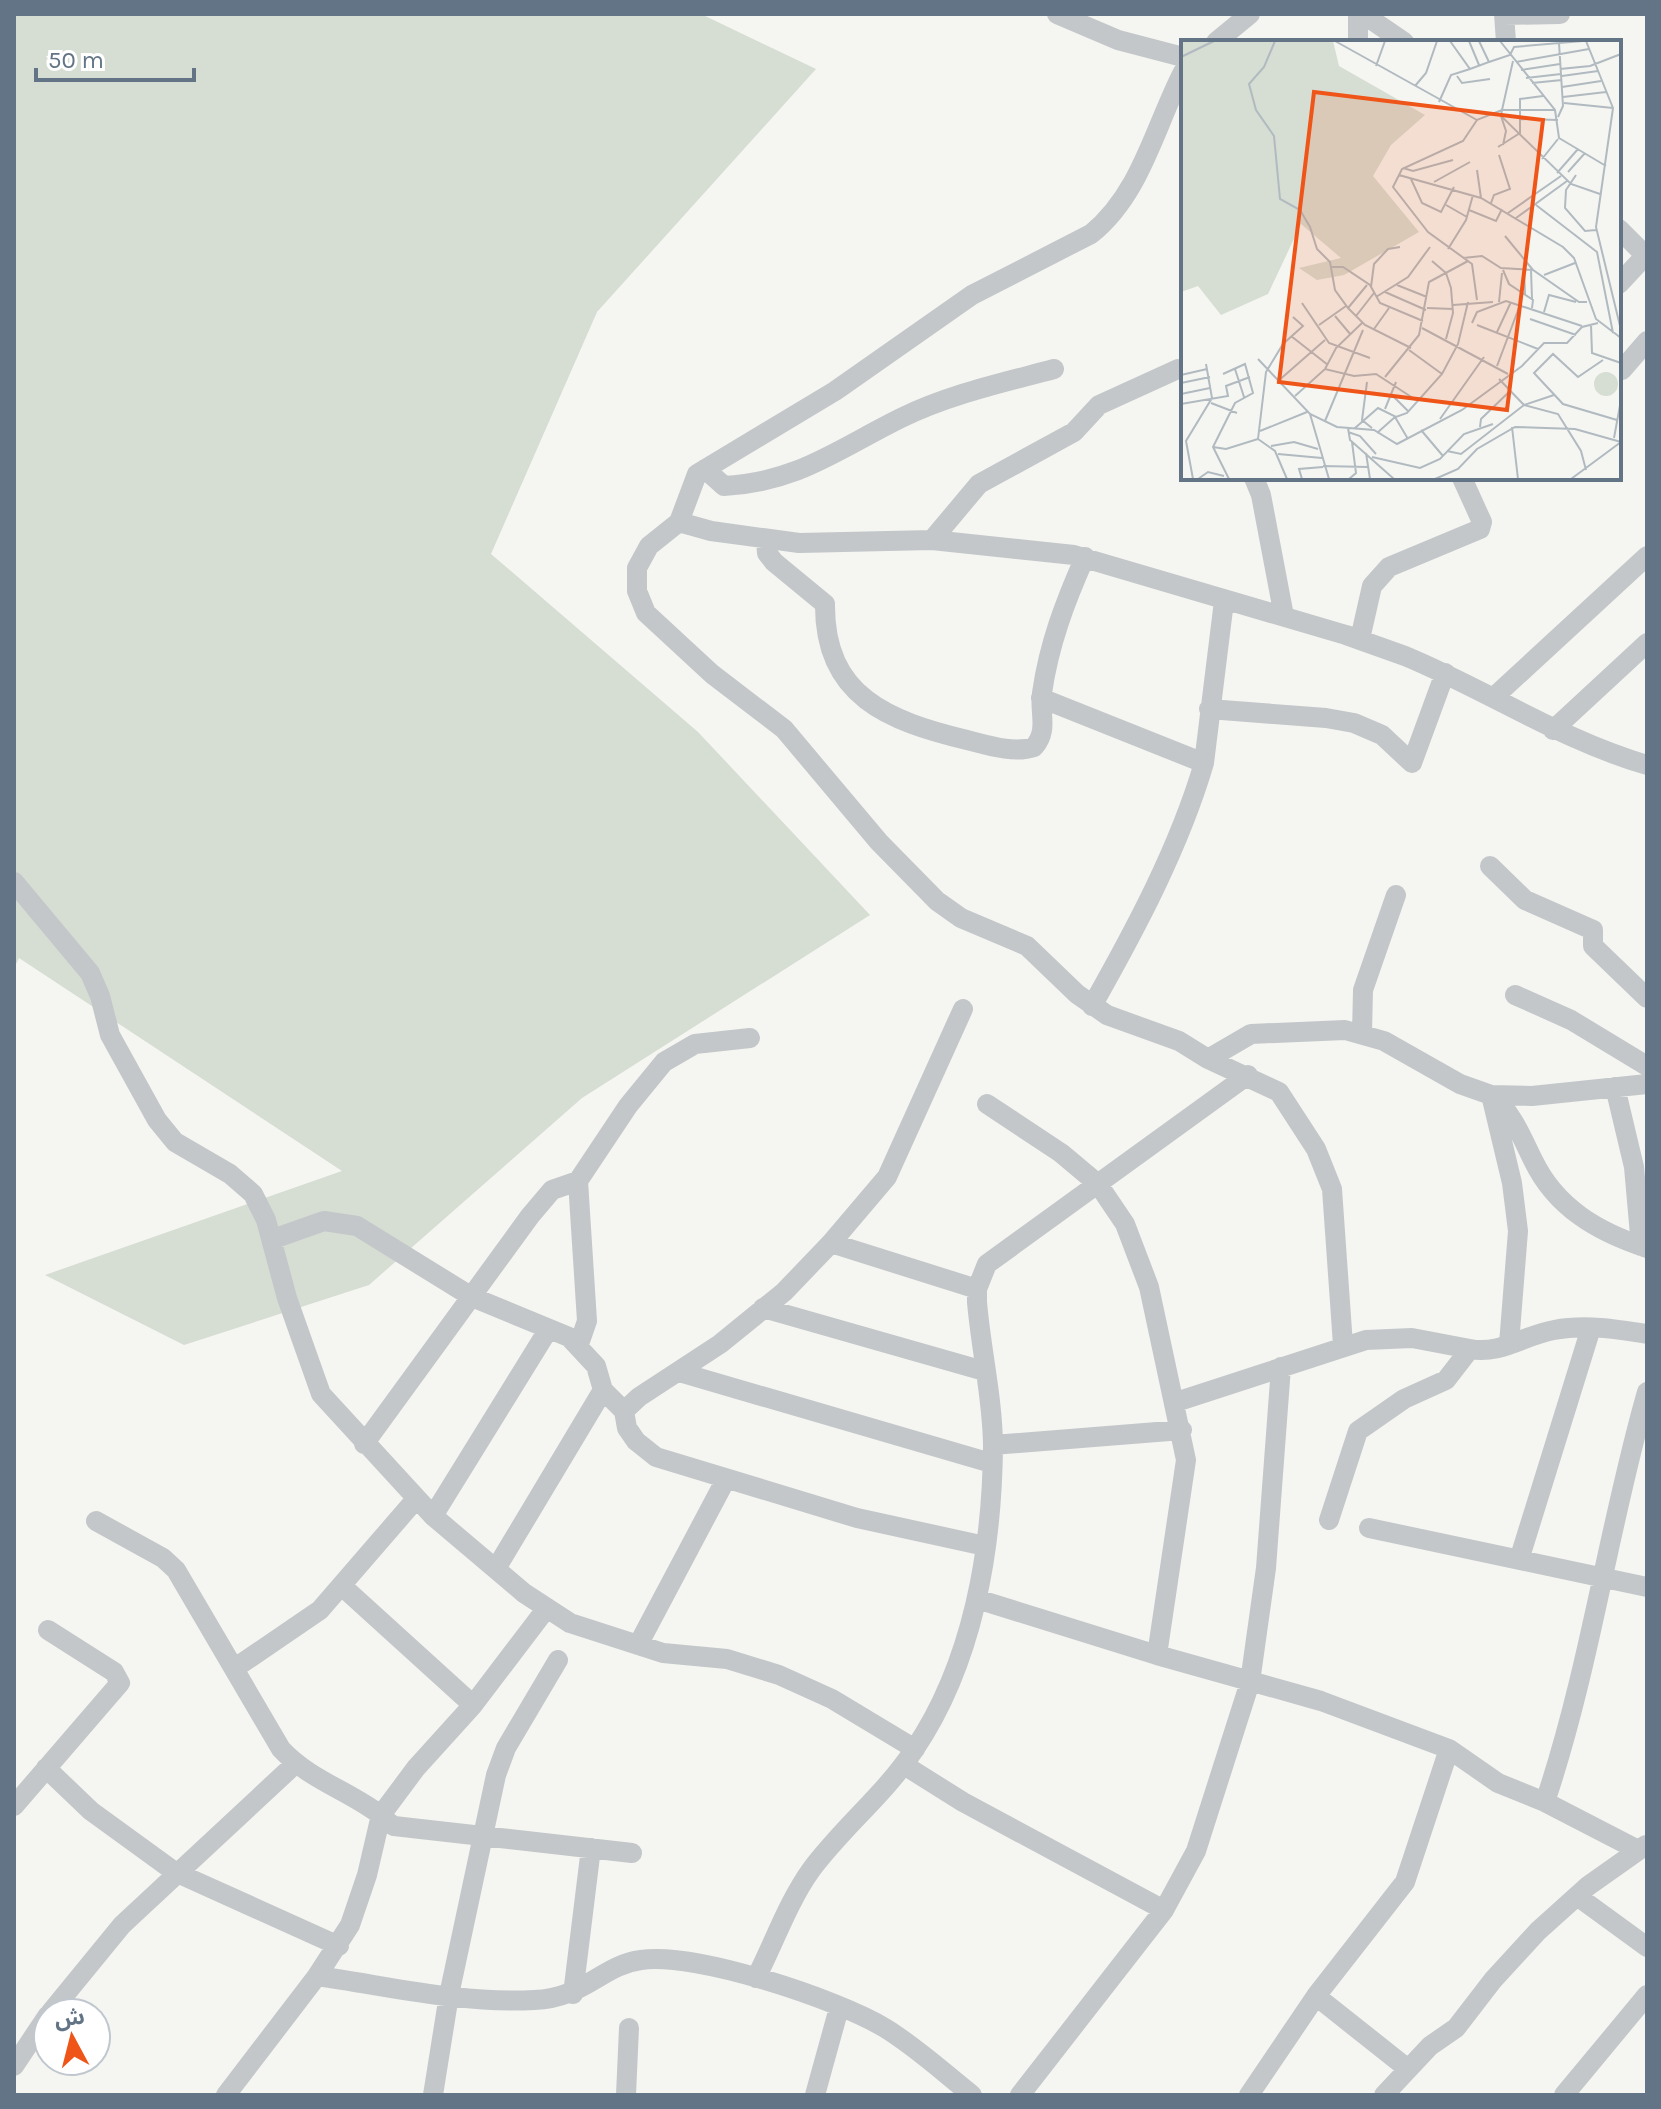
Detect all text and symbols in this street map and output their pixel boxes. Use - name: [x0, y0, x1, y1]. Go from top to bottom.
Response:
- scale bar: [36, 32, 194, 82]
- inset map: [1181, 40, 1621, 480]
- text: 50 m: [48, 46, 104, 74]
- north arrow: [32, 1997, 112, 2077]
- text: ش: [53, 2003, 86, 2033]

